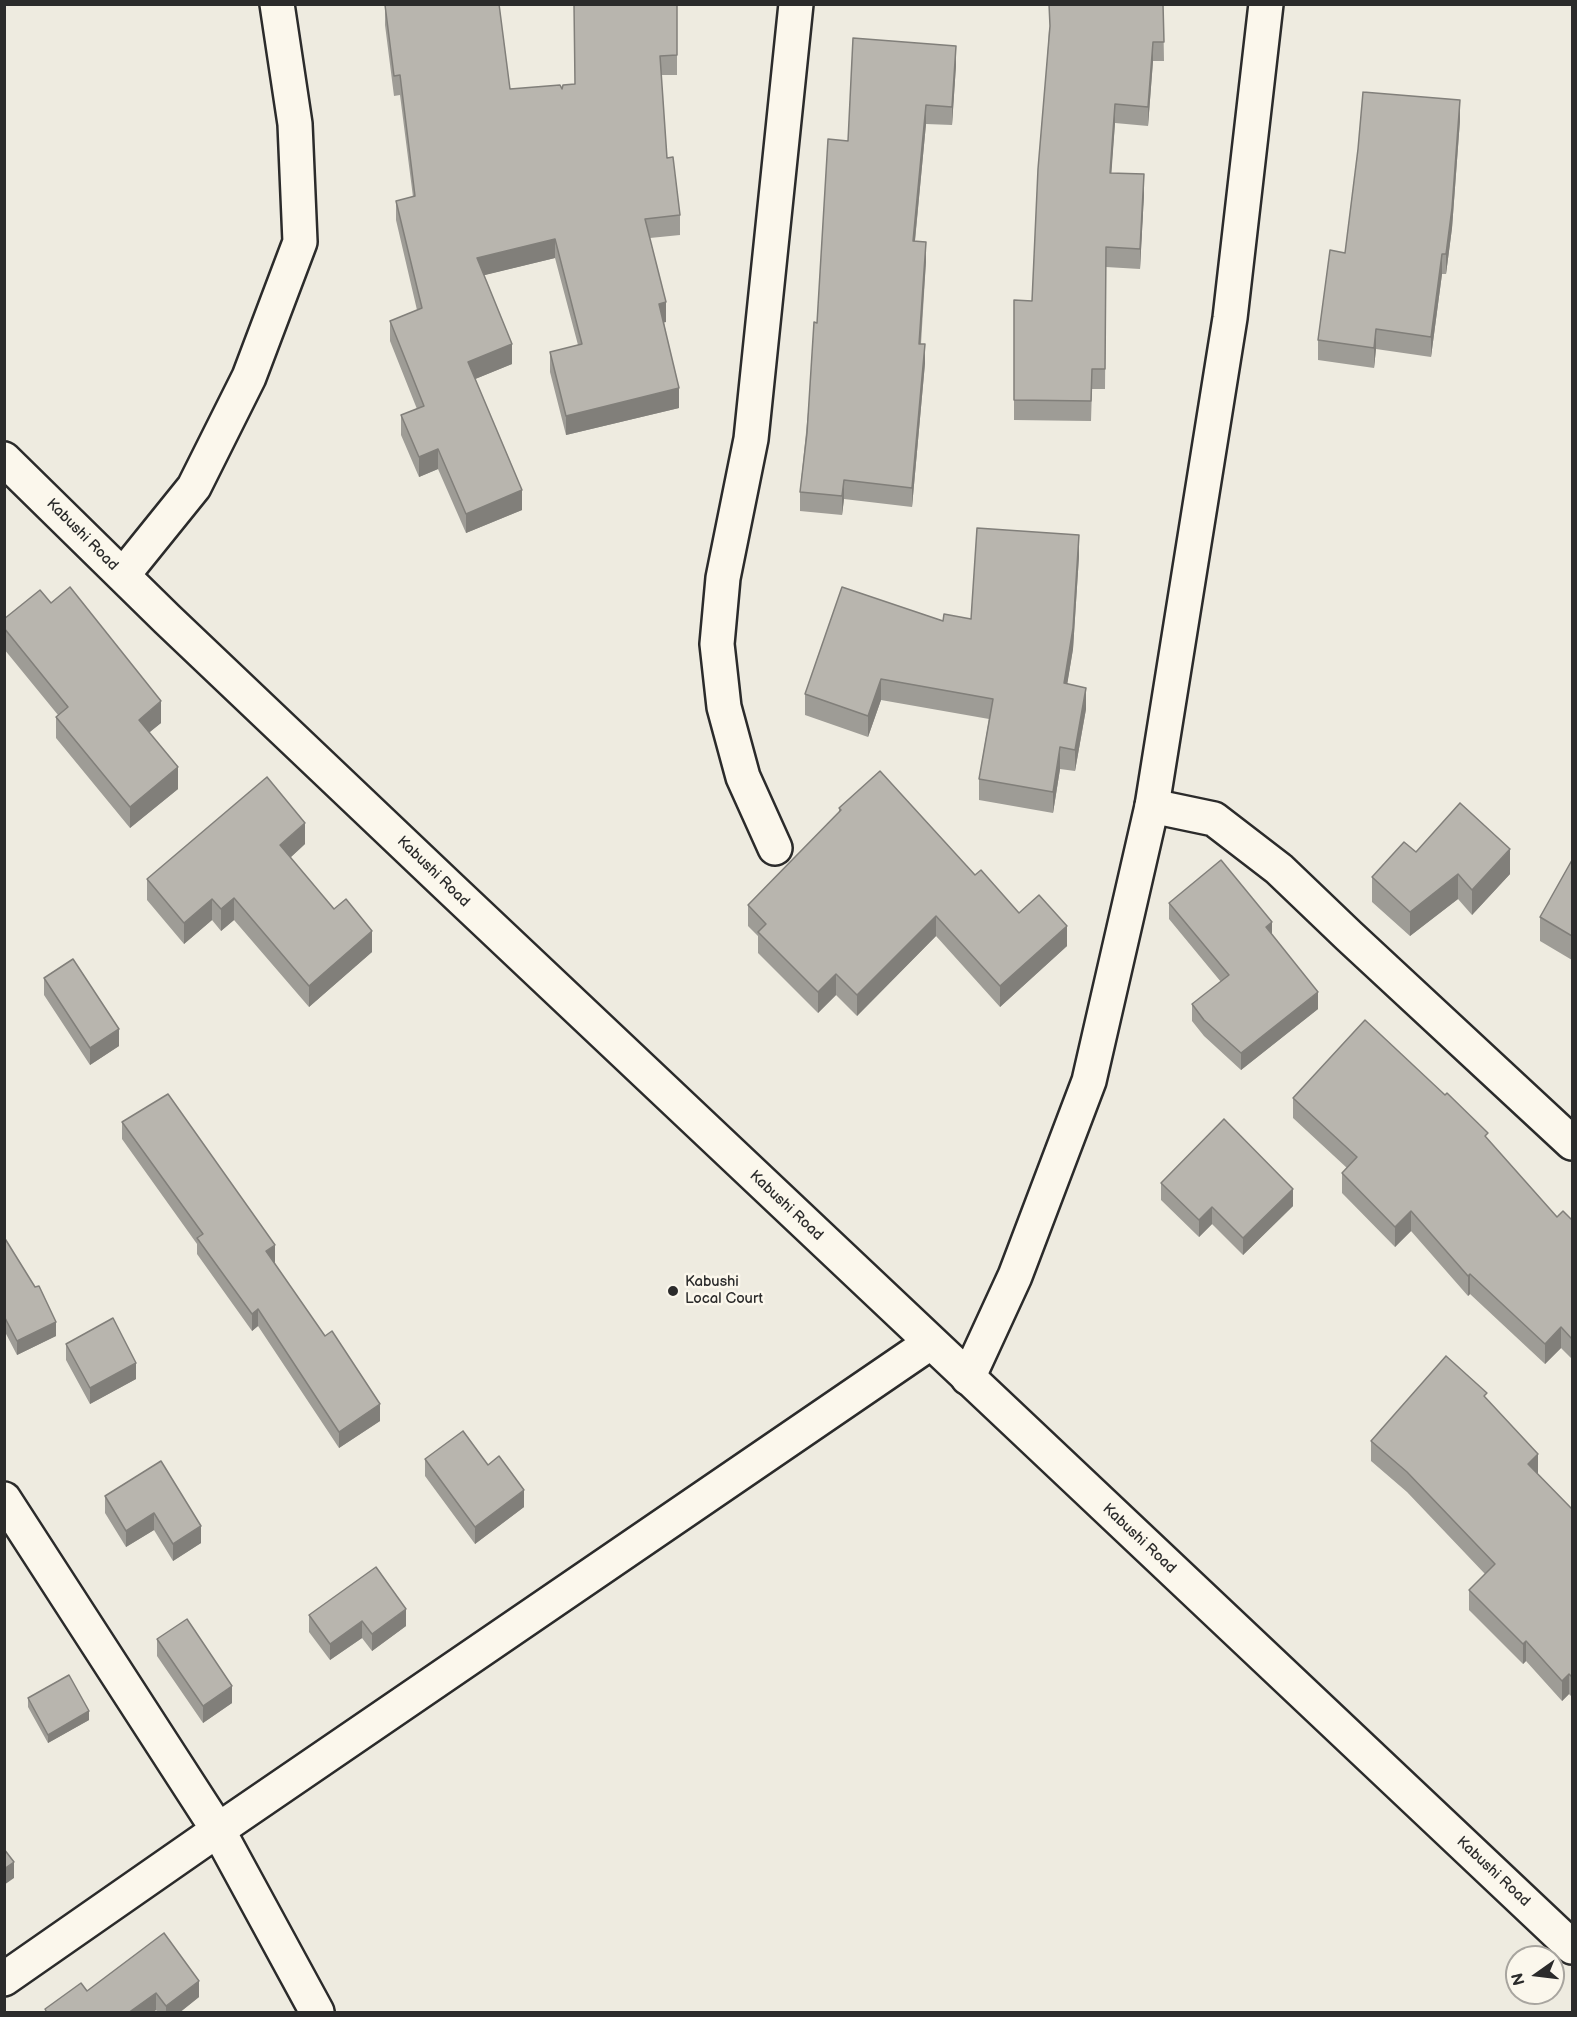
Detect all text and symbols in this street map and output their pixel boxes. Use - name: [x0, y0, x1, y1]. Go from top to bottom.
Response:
- street label: Kabushi Road: [42, 495, 122, 575]
- street label: Kabushi Road: [393, 833, 473, 911]
- street label: Kabushi Road: [745, 1167, 827, 1245]
- place label: Kabushi Local Court: [685, 1273, 763, 1308]
- marker: Kabushi Local Court: [666, 1284, 680, 1298]
- street label: Kabushi Road: [1098, 1500, 1180, 1578]
- street label: Kabushi Road: [1452, 1833, 1534, 1911]
- north arrow: [1505, 1945, 1565, 2005]
- text: N: [1508, 1971, 1530, 1987]

